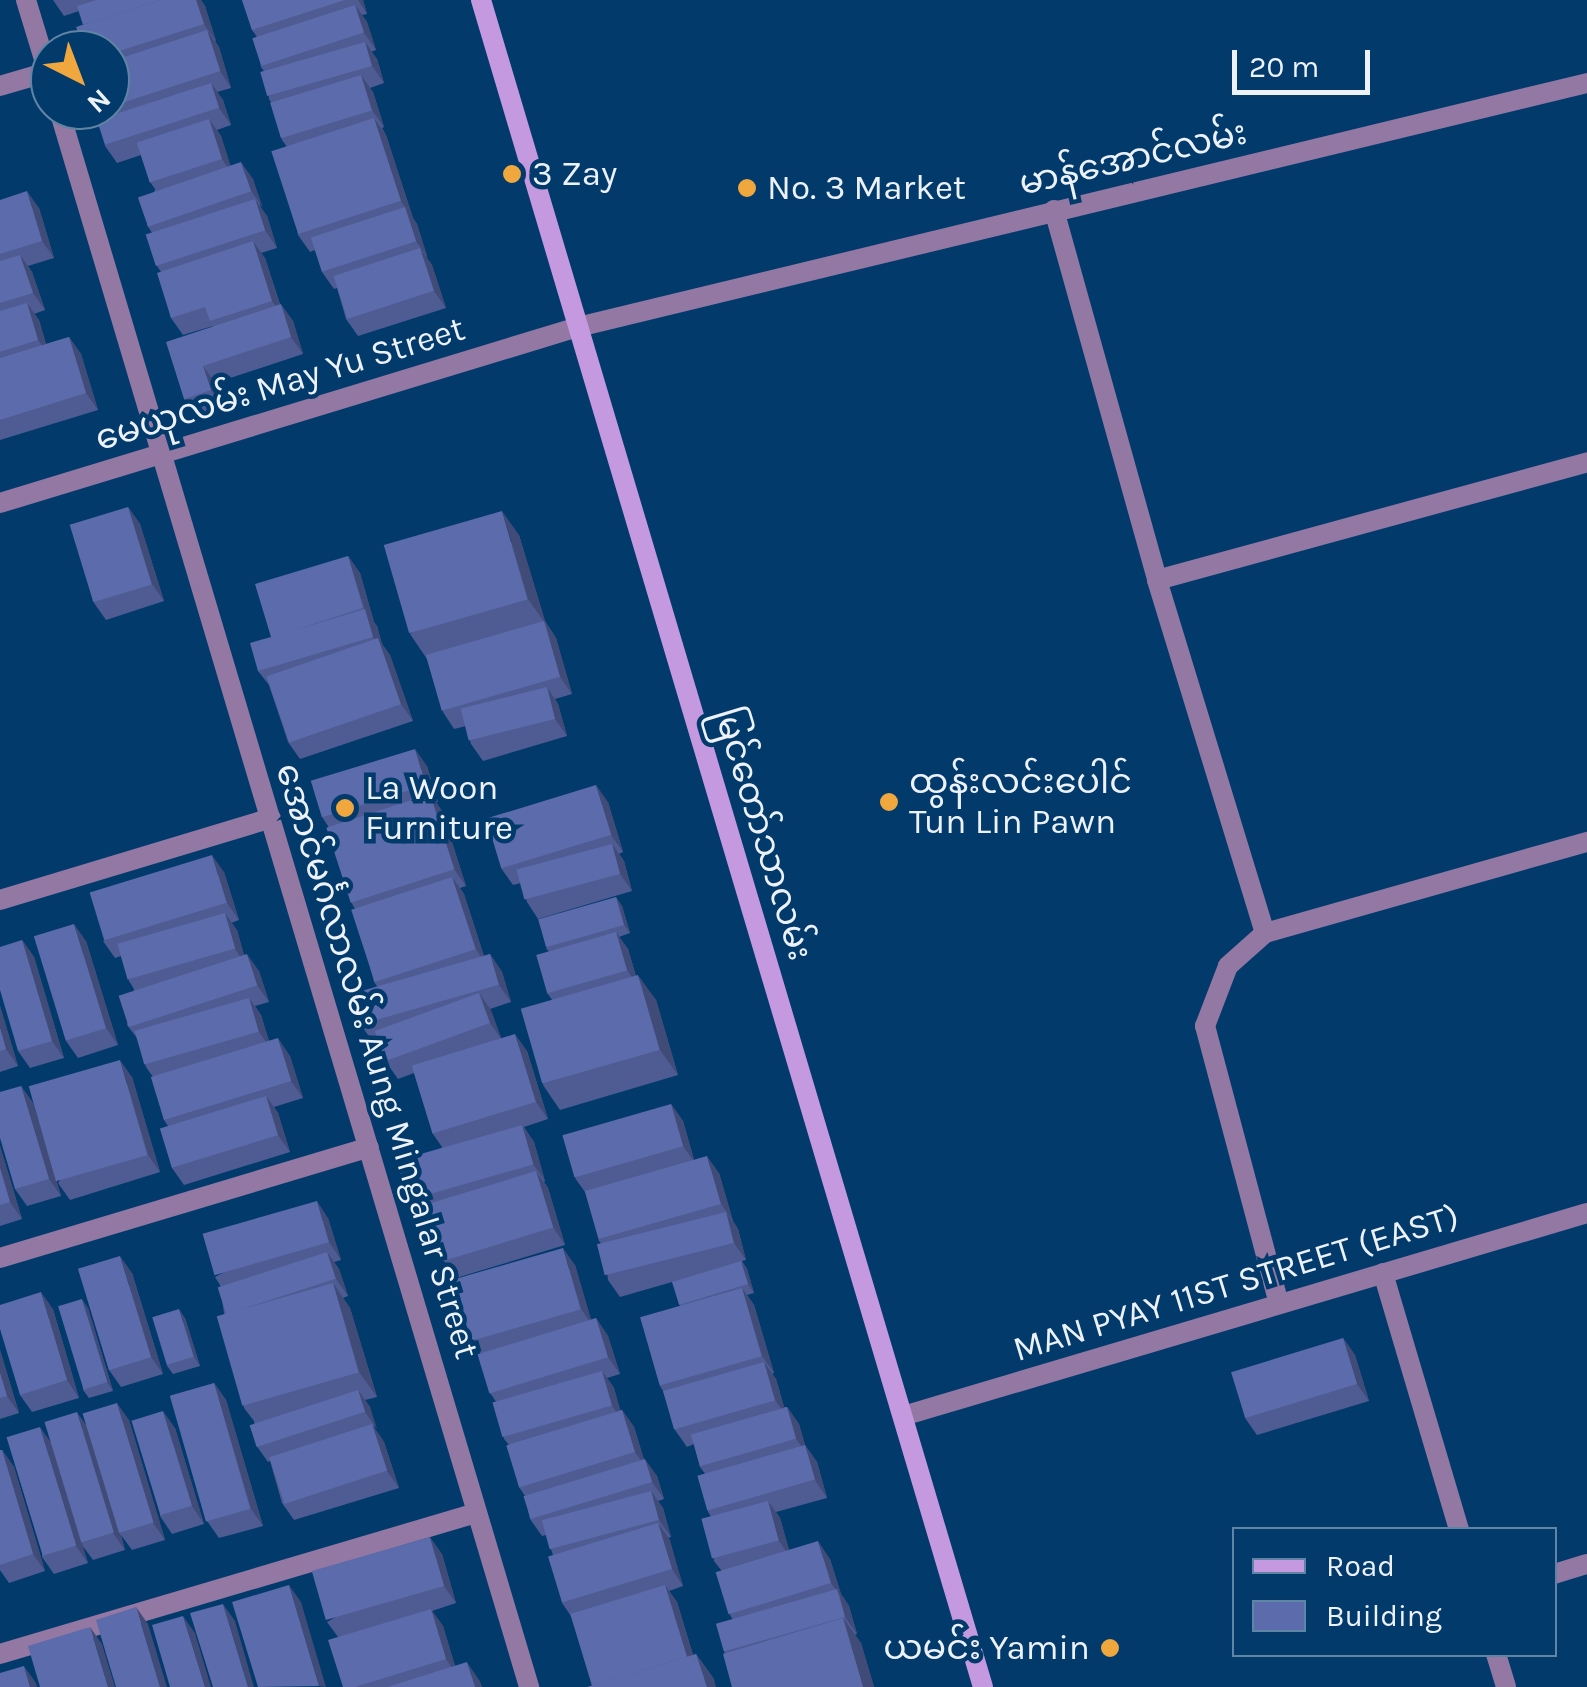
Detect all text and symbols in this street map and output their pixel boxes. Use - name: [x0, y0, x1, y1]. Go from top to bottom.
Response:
- north arrow: [30, 30, 130, 130]
- scale bar: [1237, 30, 1374, 92]
- text: 20 m: [1249, 49, 1319, 85]
- text: N: [81, 82, 118, 120]
- street label: မာန်အောင်လမ်း: [1015, 111, 1251, 205]
- place label: 3 Zay: [532, 153, 617, 195]
- marker: 3 Zay: [501, 163, 523, 185]
- place label: No. 3 Market: [767, 167, 966, 209]
- marker: No. 3 Market: [736, 177, 758, 199]
- street label: မေယုလမ်း May Yu Street: [90, 308, 470, 460]
- street label: မြင်တော်သာလမ်း: [705, 703, 821, 965]
- street label: အောင်မင်္ဂလာလမ်း Aung Mingalar Street: [266, 758, 488, 1364]
- place label: ထွန်းလင်းပေါင် Tun Lin Pawn: [909, 761, 1132, 843]
- place label: La Woon Furniture: [365, 767, 513, 849]
- marker: ထွန်းလင်းပေါင် Tun Lin Pawn: [878, 791, 900, 813]
- marker: La Woon Furniture: [334, 797, 356, 819]
- street label: MAN PYAY 11ST STREET (EAST): [1008, 1195, 1464, 1371]
- legend: [1232, 1527, 1557, 1657]
- text: Road: [1326, 1548, 1395, 1584]
- text: Building: [1326, 1598, 1442, 1634]
- place label: ယမင်း Yamin: [883, 1627, 1090, 1669]
- marker: ယမင်း Yamin: [1099, 1637, 1121, 1659]

